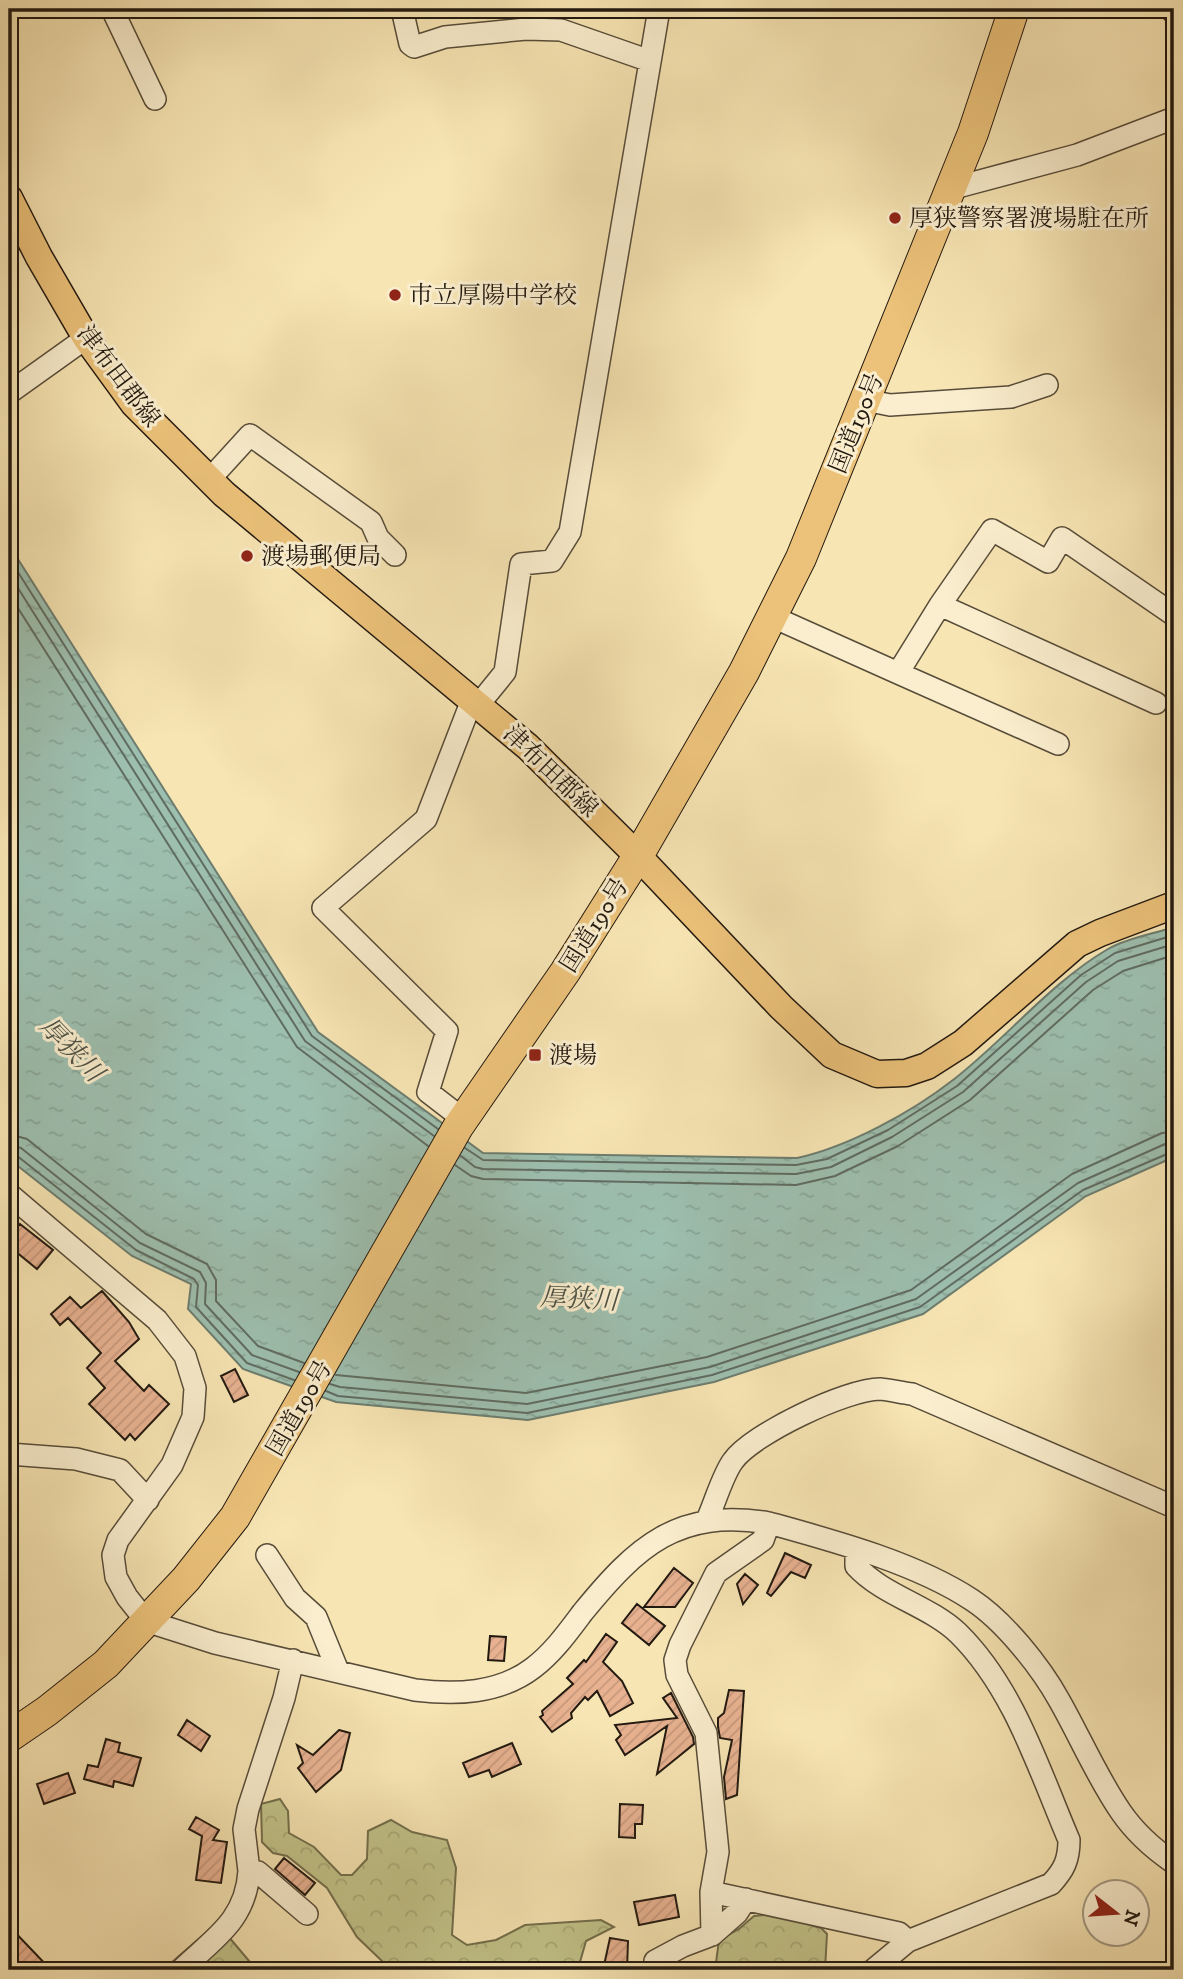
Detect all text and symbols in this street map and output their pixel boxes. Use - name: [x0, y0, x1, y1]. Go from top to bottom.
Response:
- place label: 厚狭警察署渡場駐在所: [909, 204, 1149, 234]
- marker: 厚狭警察署渡場駐在所: [887, 210, 903, 226]
- place label: 市立厚陽中学校: [409, 281, 577, 311]
- marker: 市立厚陽中学校: [387, 287, 403, 303]
- street label: 津布田郡線: [70, 320, 166, 434]
- street label: 国道190号: [823, 369, 891, 478]
- place label: 渡場郵便局: [261, 542, 381, 572]
- marker: 渡場郵便局: [239, 548, 255, 564]
- street label: 津布田郡線: [497, 719, 604, 824]
- street label: 国道190号: [554, 873, 636, 978]
- water label: 厚狭川: [32, 1011, 112, 1092]
- place label: 渡場: [549, 1041, 597, 1071]
- marker: 渡場: [527, 1047, 543, 1063]
- water label: 厚狭川: [539, 1281, 622, 1318]
- street label: 国道190号: [260, 1355, 339, 1462]
- north arrow: [1082, 1878, 1152, 1948]
- text: N: [1117, 1907, 1144, 1929]

